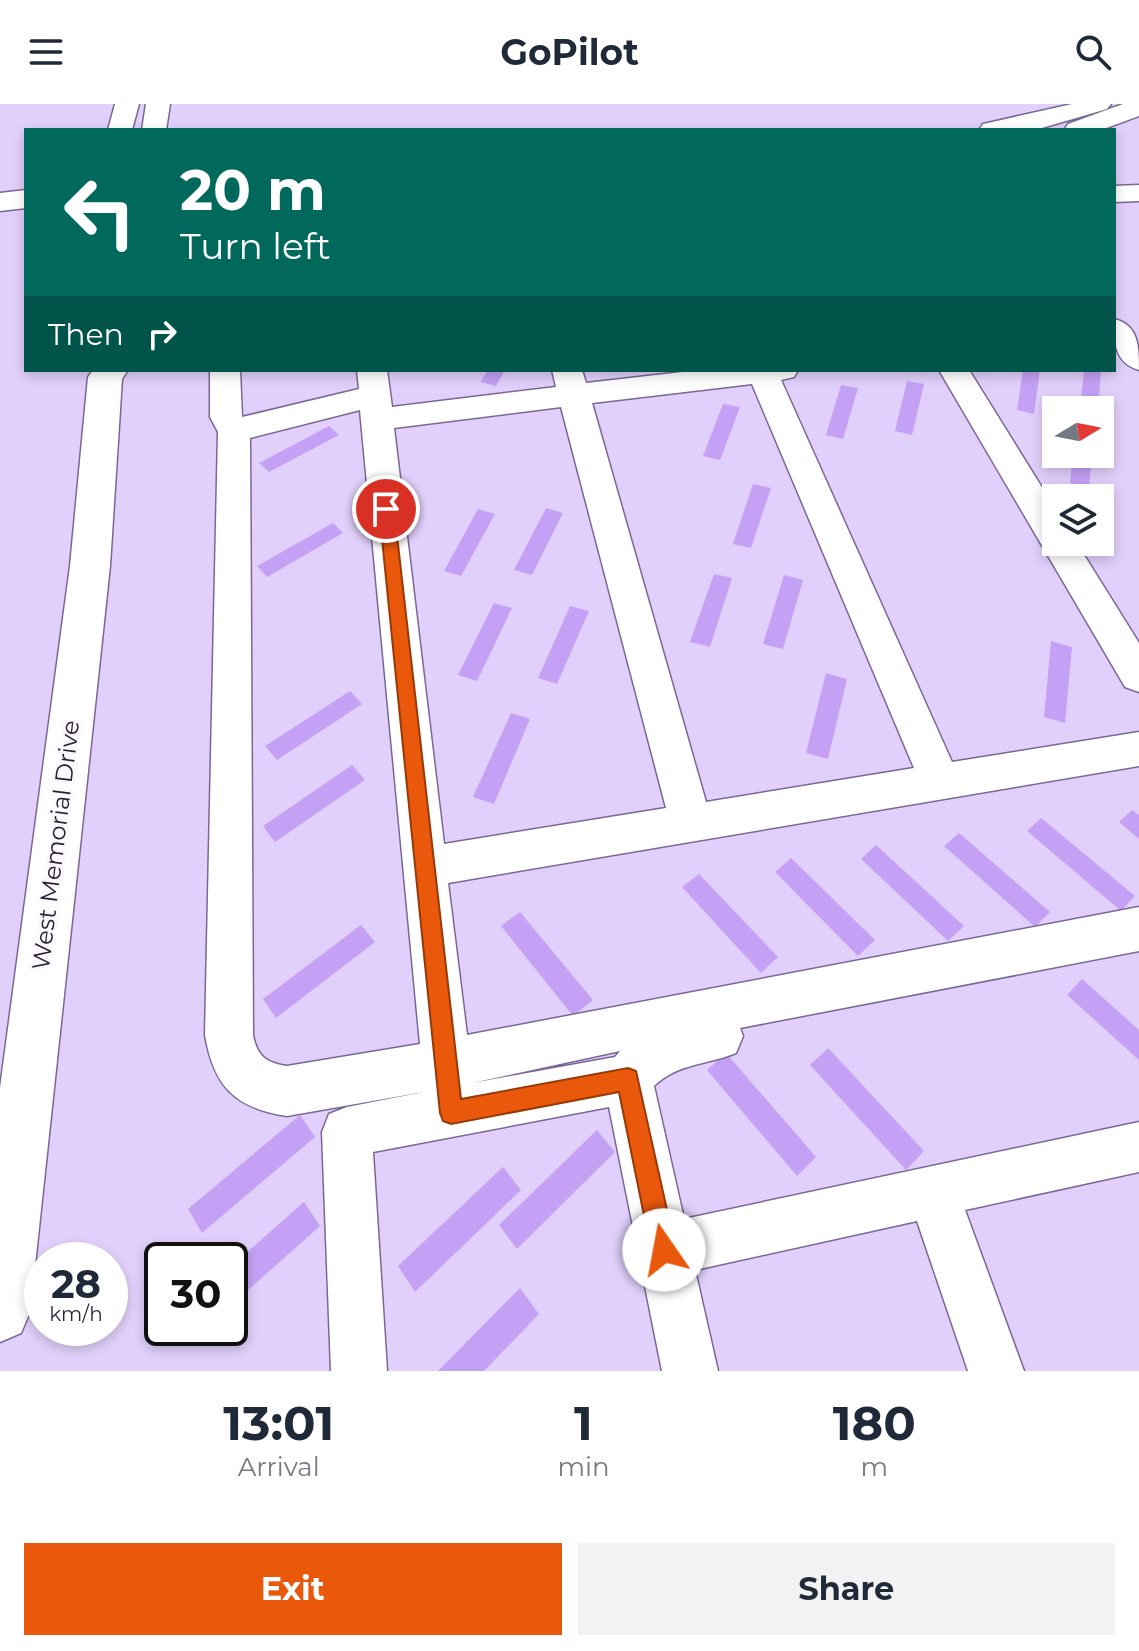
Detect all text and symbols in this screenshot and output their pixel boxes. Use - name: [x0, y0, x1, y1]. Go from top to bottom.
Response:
- icon: menu: [24, 30, 68, 74]
- text: GoPilot: [500, 30, 639, 74]
- icon: search: [1071, 30, 1115, 74]
- text: 20 m: [180, 156, 326, 224]
- icon: left: [48, 160, 152, 264]
- text: Turn left: [180, 224, 331, 268]
- icon: right: [140, 312, 184, 356]
- text: Then: [48, 316, 124, 353]
- north arrow: [1042, 396, 1114, 468]
- map controls: [1042, 396, 1114, 556]
- pin: [352, 475, 420, 543]
- button: layers: [1042, 484, 1114, 556]
- icon: arrive: [364, 487, 408, 531]
- street label: West Memorial Drive: [26, 719, 85, 971]
- position arrow: [622, 1208, 706, 1292]
- speed limit sign: 30: [144, 1242, 248, 1346]
- text: 28: [51, 1259, 101, 1308]
- text: km/h: [49, 1302, 103, 1326]
- text: 13:01: [223, 1394, 334, 1452]
- text: 1: [574, 1394, 593, 1452]
- text: 180: [833, 1394, 916, 1452]
- text: Arrival: [238, 1451, 320, 1483]
- text: min: [557, 1451, 610, 1483]
- text: m: [860, 1451, 888, 1483]
- button: Exit: [24, 1543, 562, 1635]
- button: Share: [578, 1543, 1115, 1635]

